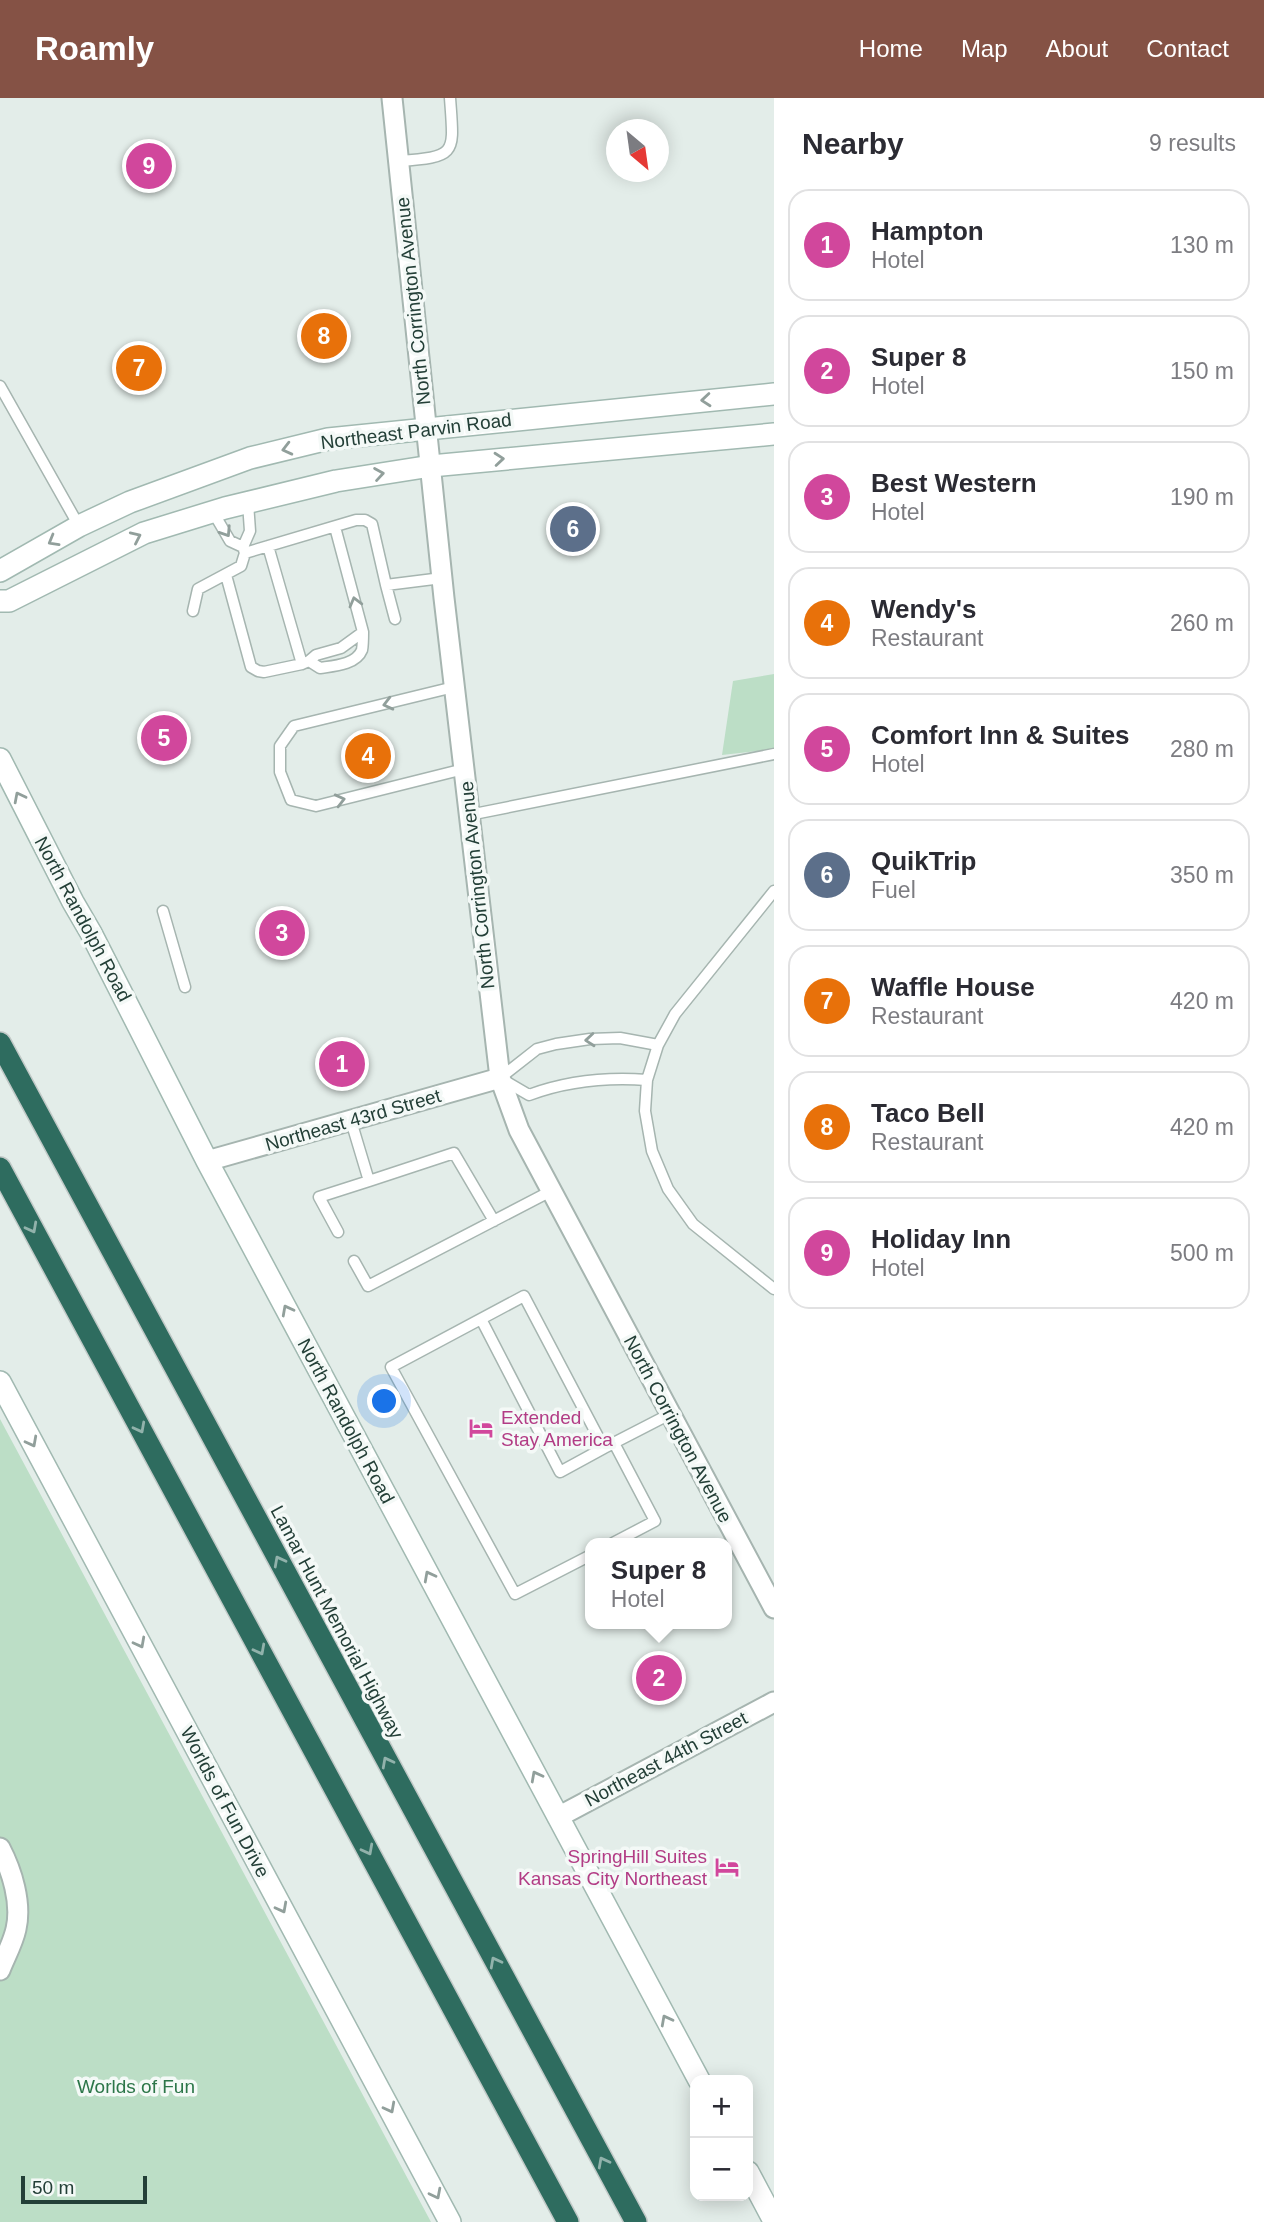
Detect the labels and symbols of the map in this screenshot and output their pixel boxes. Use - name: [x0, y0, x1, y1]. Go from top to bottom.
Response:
- north arrow: [606, 119, 669, 182]
- pin: 9: [126, 140, 172, 192]
- street label: North Corrington Avenue: [392, 196, 434, 406]
- pin: 8: [301, 310, 347, 362]
- pin: 7: [116, 342, 162, 394]
- one-way arrow: [700, 392, 711, 407]
- street label: Northeast Parvin Road: [319, 409, 513, 453]
- one-way arrow: [281, 441, 293, 455]
- one-way arrow: [494, 452, 505, 467]
- one-way arrow: [373, 467, 385, 482]
- pin: 6: [550, 503, 596, 555]
- one-way arrow: [217, 524, 230, 537]
- one-way arrow: [129, 531, 141, 545]
- one-way arrow: [48, 533, 60, 546]
- one-way arrow: [349, 596, 363, 608]
- one-way arrow: [382, 696, 394, 710]
- pin: 5: [141, 712, 187, 764]
- pin: 4: [345, 730, 391, 782]
- street label: North Corrington Avenue: [456, 780, 498, 990]
- one-way arrow: [14, 792, 28, 804]
- one-way arrow: [334, 794, 346, 808]
- street label: North Randolph Road: [31, 833, 135, 1005]
- pin: 3: [259, 907, 305, 959]
- one-way arrow: [584, 1032, 596, 1047]
- pin: 1: [319, 1038, 365, 1090]
- street label: Northeast 43rd Street: [263, 1085, 444, 1155]
- one-way arrow: [24, 1221, 38, 1233]
- one-way arrow: [281, 1305, 295, 1317]
- street label: North Corrington Avenue: [620, 1332, 736, 1526]
- street label: North Randolph Road: [294, 1335, 398, 1507]
- your location: [367, 1384, 401, 1418]
- place label: Extended Stay America: [501, 1407, 613, 1450]
- hotel icon: Extended Stay America: [467, 1414, 495, 1442]
- one-way arrow: [132, 1421, 146, 1433]
- one-way arrow: [24, 1435, 38, 1447]
- street label: Lamar Hunt Memorial Highway: [267, 1502, 408, 1743]
- one-way arrow: [274, 1556, 287, 1569]
- one-way arrow: [423, 1570, 437, 1583]
- one-way arrow: [132, 1635, 145, 1648]
- one-way arrow: [252, 1643, 265, 1655]
- pin: 2: [636, 1652, 682, 1704]
- street label: Northeast 44th Street: [581, 1707, 751, 1811]
- street label: Worlds of Fun Drive: [176, 1723, 274, 1881]
- one-way arrow: [382, 1756, 395, 1769]
- one-way arrow: [531, 1771, 544, 1783]
- one-way arrow: [360, 1843, 373, 1856]
- place label: SpringHill Suites Kansas City Northeast: [518, 1846, 708, 1889]
- hotel icon: SpringHill Suites Kansas City Northeast: [713, 1853, 741, 1881]
- one-way arrow: [274, 1901, 288, 1913]
- one-way arrow: [490, 1957, 503, 1969]
- one-way arrow: [661, 2015, 675, 2027]
- park label: Worlds of Fun: [77, 2076, 195, 2097]
- one-way arrow: [382, 2101, 395, 2113]
- one-way arrow: [598, 2157, 611, 2169]
- scale bar: [21, 2173, 147, 2205]
- one-way arrow: [427, 2187, 441, 2200]

